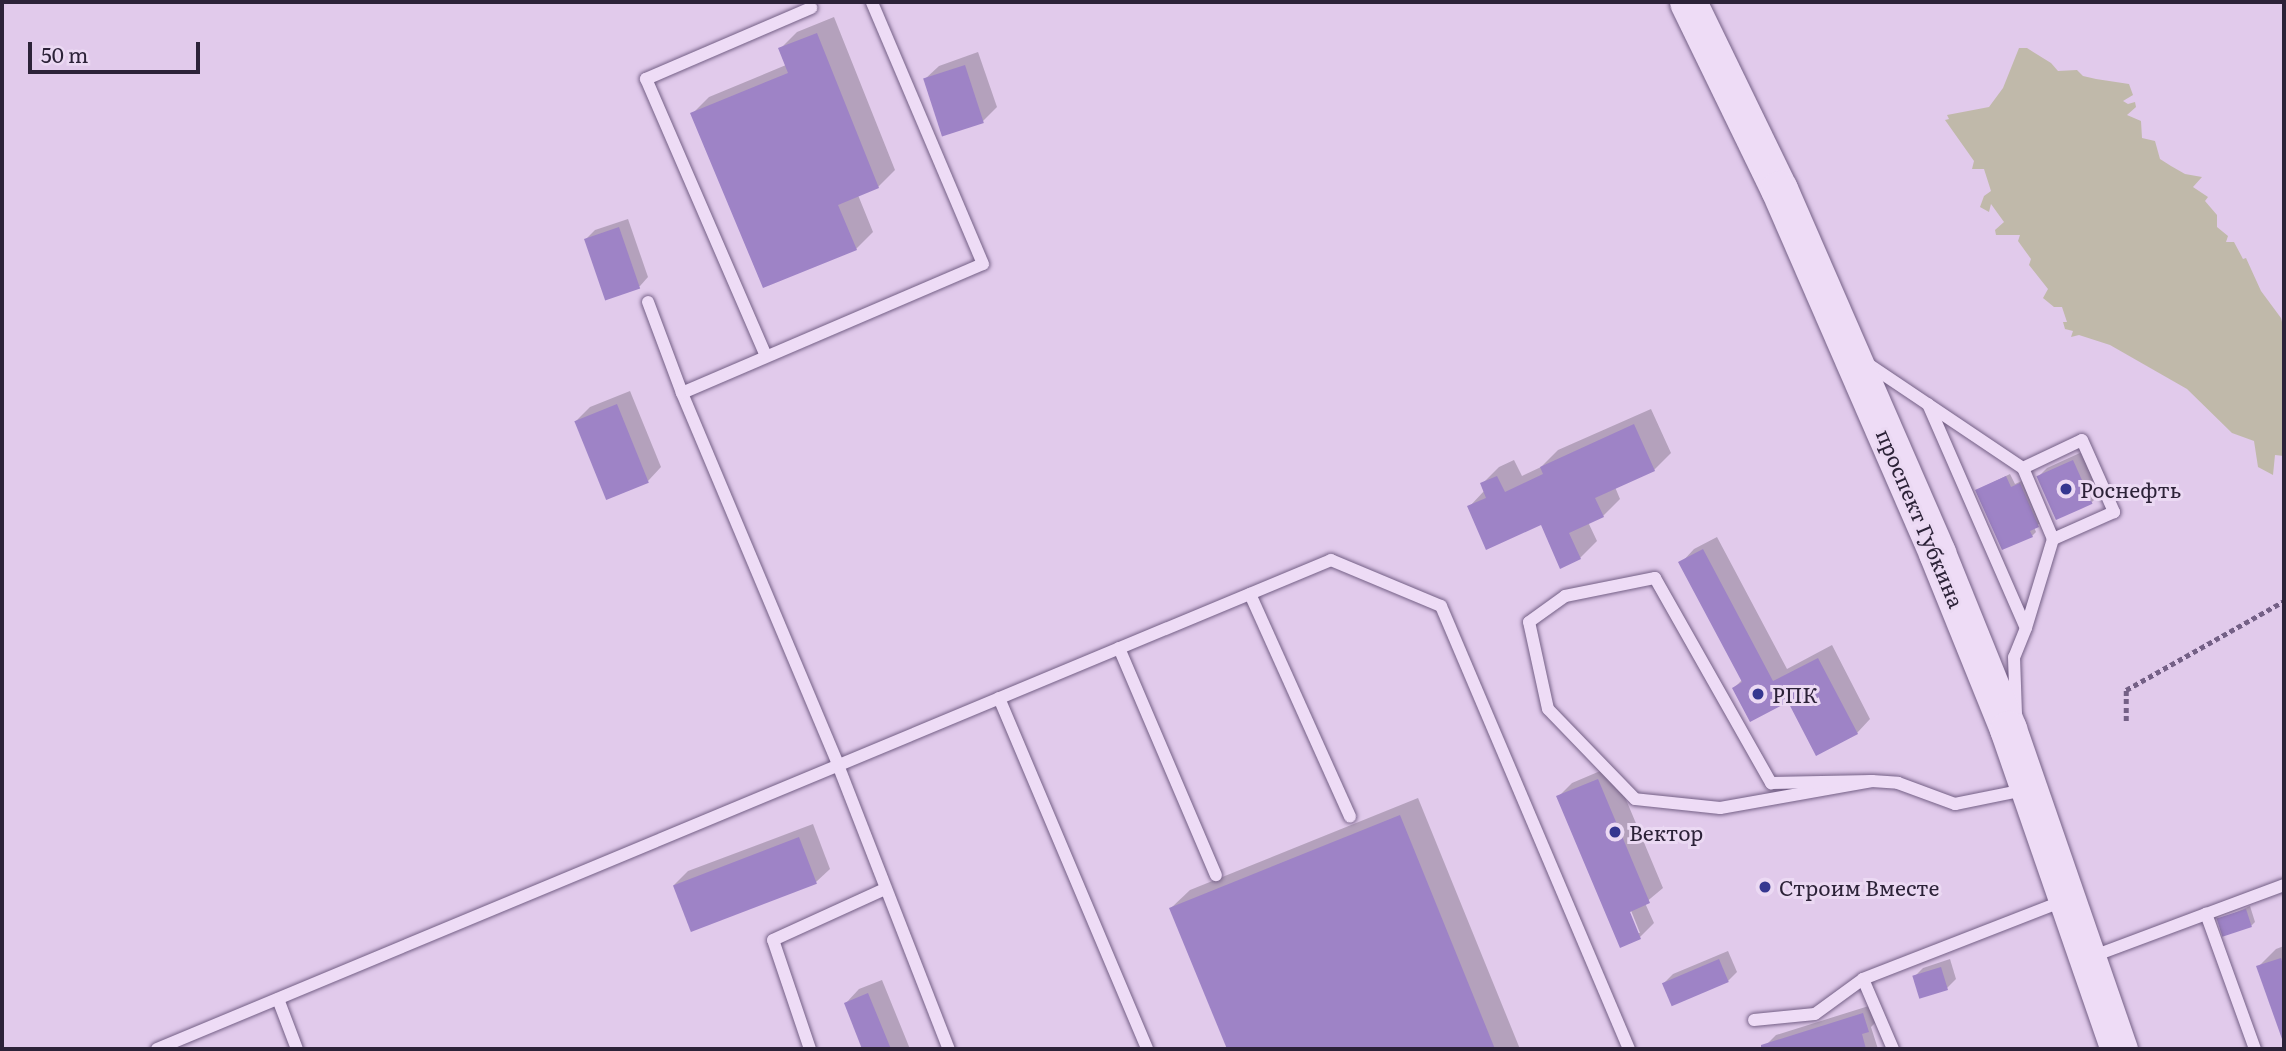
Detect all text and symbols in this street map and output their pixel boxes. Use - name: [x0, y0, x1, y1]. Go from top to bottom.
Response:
- scale bar: [32, 28, 203, 72]
- text: 50 m: [41, 38, 88, 69]
- street label: проспект Губкина: [1872, 425, 1970, 611]
- place label: Роснефть: [2080, 476, 2181, 502]
- marker: Роснефть: [2058, 481, 2074, 497]
- place label: РПК: [1772, 681, 1817, 707]
- marker: РПК: [1750, 686, 1766, 702]
- place label: Вектор: [1629, 819, 1703, 845]
- marker: Вектор: [1607, 824, 1623, 840]
- place label: Строим Вместе: [1779, 874, 1939, 900]
- marker: Строим Вместе: [1757, 879, 1773, 895]

